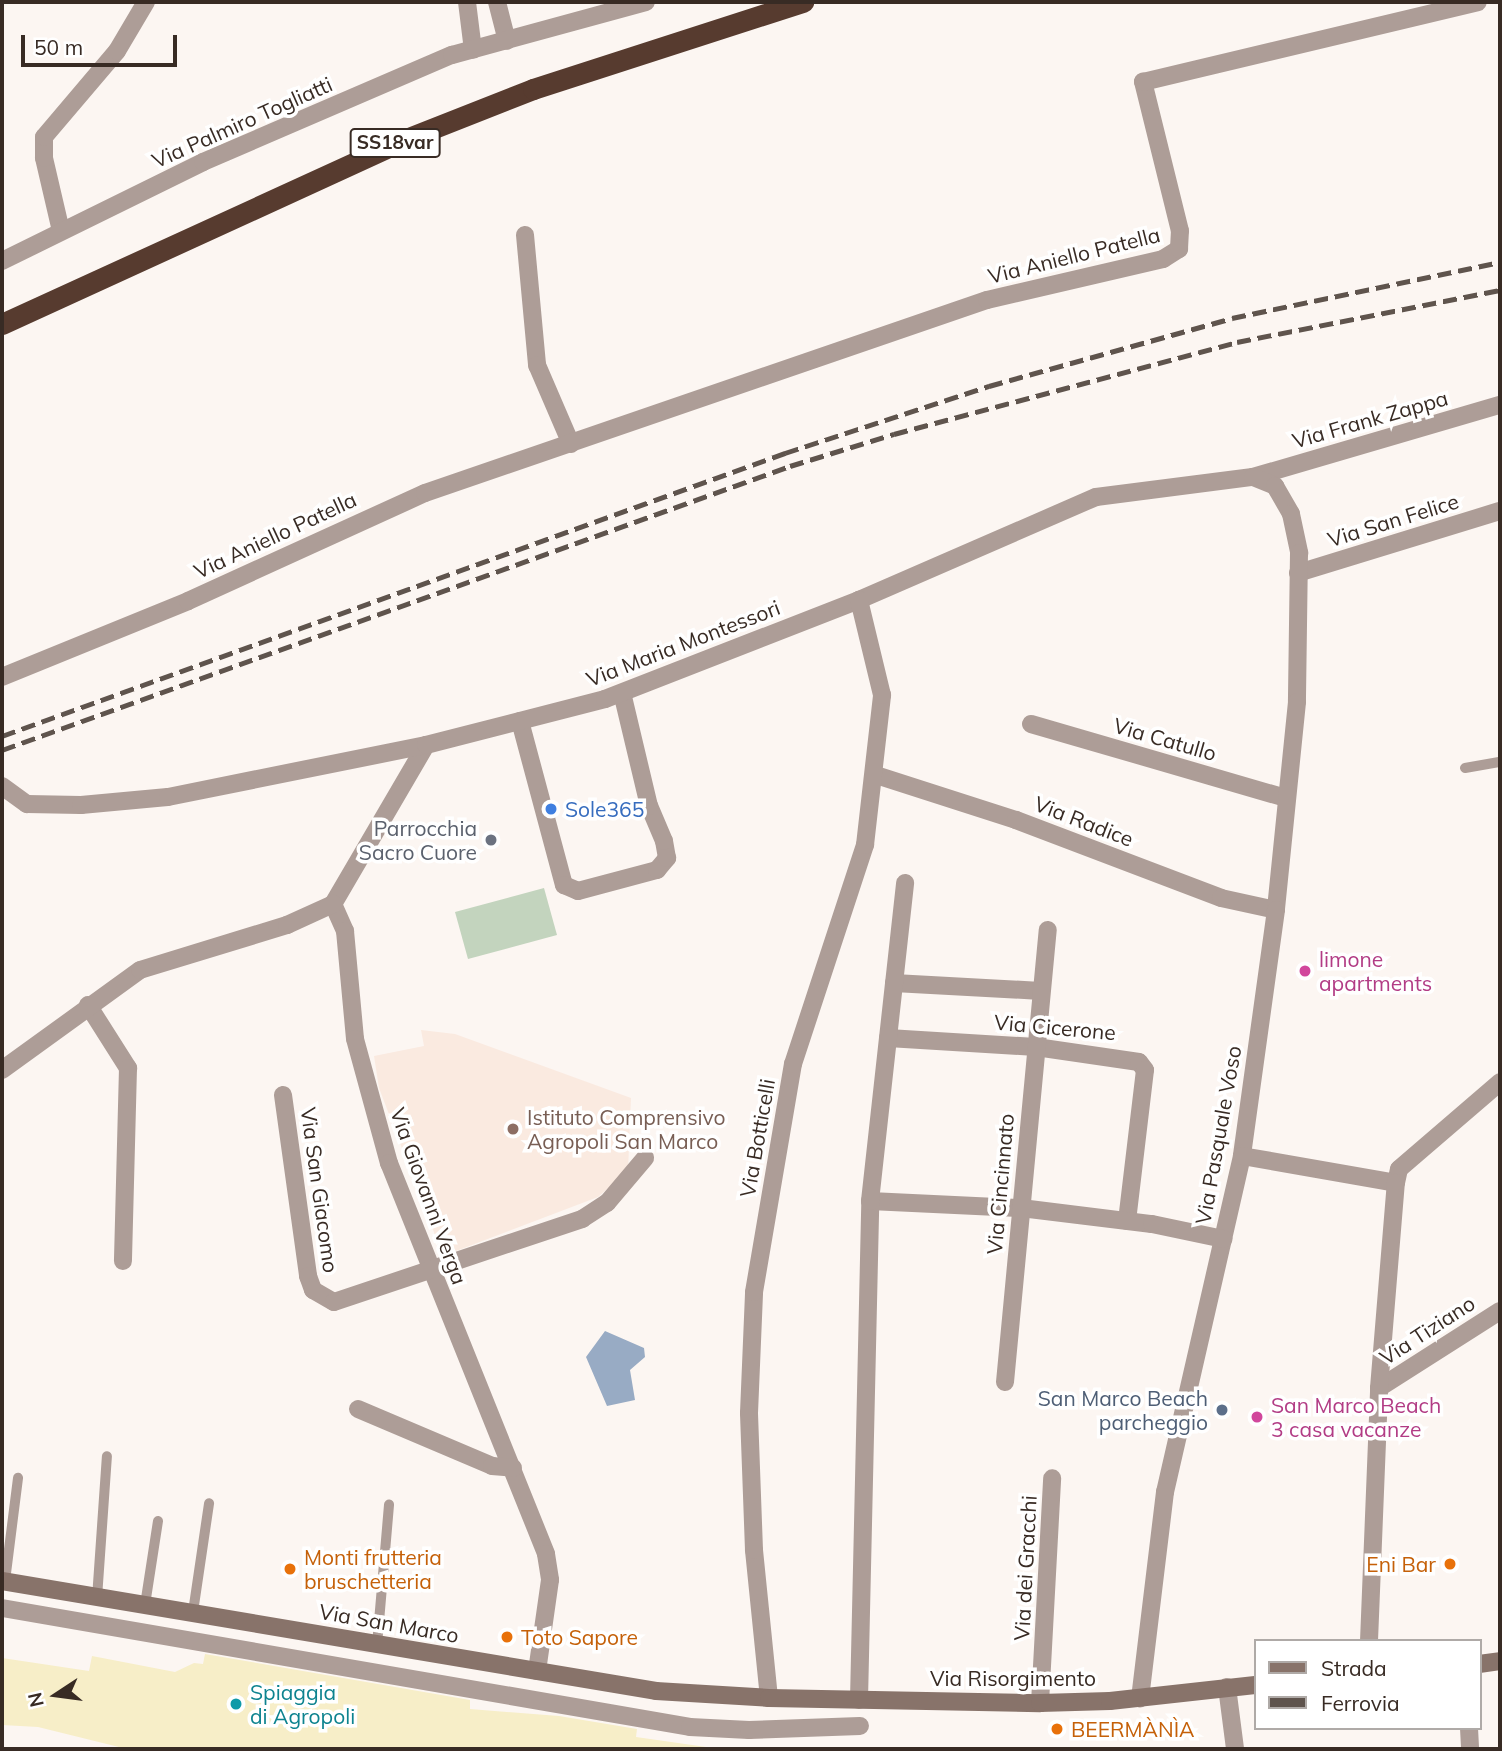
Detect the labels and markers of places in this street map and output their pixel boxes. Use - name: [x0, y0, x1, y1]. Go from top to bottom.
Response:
- place label: Sole365: [565, 796, 644, 822]
- marker: Sole365: [543, 801, 559, 817]
- place label: Parrocchia Sacro Cuore: [359, 815, 477, 865]
- marker: Parrocchia Sacro Cuore: [483, 832, 499, 848]
- place label: limone apartments: [1319, 946, 1432, 996]
- marker: limone apartments: [1297, 963, 1313, 979]
- place label: Istituto Comprensivo Agropoli San Marco: [527, 1104, 726, 1154]
- marker: Istituto Comprensivo Agropoli San Marco: [505, 1121, 521, 1137]
- place label: San Marco Beach parcheggio: [1038, 1385, 1208, 1435]
- place label: San Marco Beach 3 casa vacanze: [1271, 1392, 1441, 1442]
- marker: San Marco Beach parcheggio: [1214, 1402, 1230, 1418]
- marker: San Marco Beach 3 casa vacanze: [1249, 1409, 1265, 1425]
- place label: Monti frutteria bruschetteria: [304, 1544, 442, 1594]
- place label: Eni Bar: [1366, 1551, 1436, 1577]
- marker: Eni Bar: [1442, 1556, 1458, 1572]
- marker: Monti frutteria bruschetteria: [282, 1561, 298, 1577]
- place label: Toto Sapore: [521, 1624, 638, 1650]
- marker: Toto Sapore: [499, 1629, 515, 1645]
- place label: Spiaggia di Agropoli: [250, 1679, 355, 1729]
- marker: Spiaggia di Agropoli: [228, 1696, 244, 1712]
- place label: BEERMÀNÌA: [1071, 1716, 1195, 1742]
- marker: BEERMÀNÌA: [1049, 1721, 1065, 1737]

